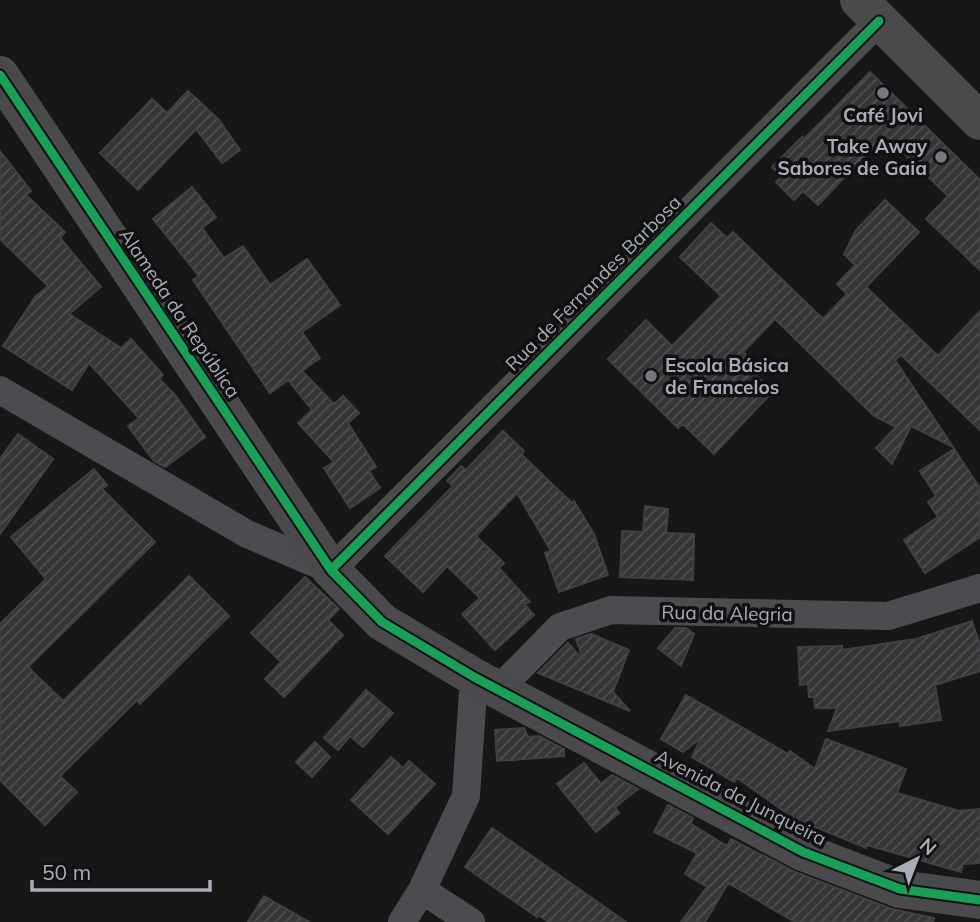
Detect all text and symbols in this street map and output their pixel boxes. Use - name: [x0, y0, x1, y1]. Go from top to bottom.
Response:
- marker: Café Jovi: [875, 85, 891, 101]
- place label: Café Jovi: [843, 103, 923, 127]
- place label: Take Away Sabores de Gaia: [778, 134, 928, 180]
- marker: Take Away Sabores de Gaia: [933, 149, 949, 165]
- street label: Rua de Fernandes Barbosa: [500, 190, 686, 376]
- street label: Alameda da República: [114, 224, 246, 402]
- place label: Escola Básica de Francelos: [665, 353, 789, 399]
- marker: Escola Básica de Francelos: [643, 368, 659, 384]
- street label: Rua da Alegria: [661, 600, 793, 626]
- street label: Avenida da Junqueira: [651, 743, 831, 851]
- north arrow: [882, 824, 952, 894]
- text: N: [915, 833, 942, 860]
- scale bar: [32, 848, 210, 892]
- text: 50 m: [42, 859, 91, 885]

